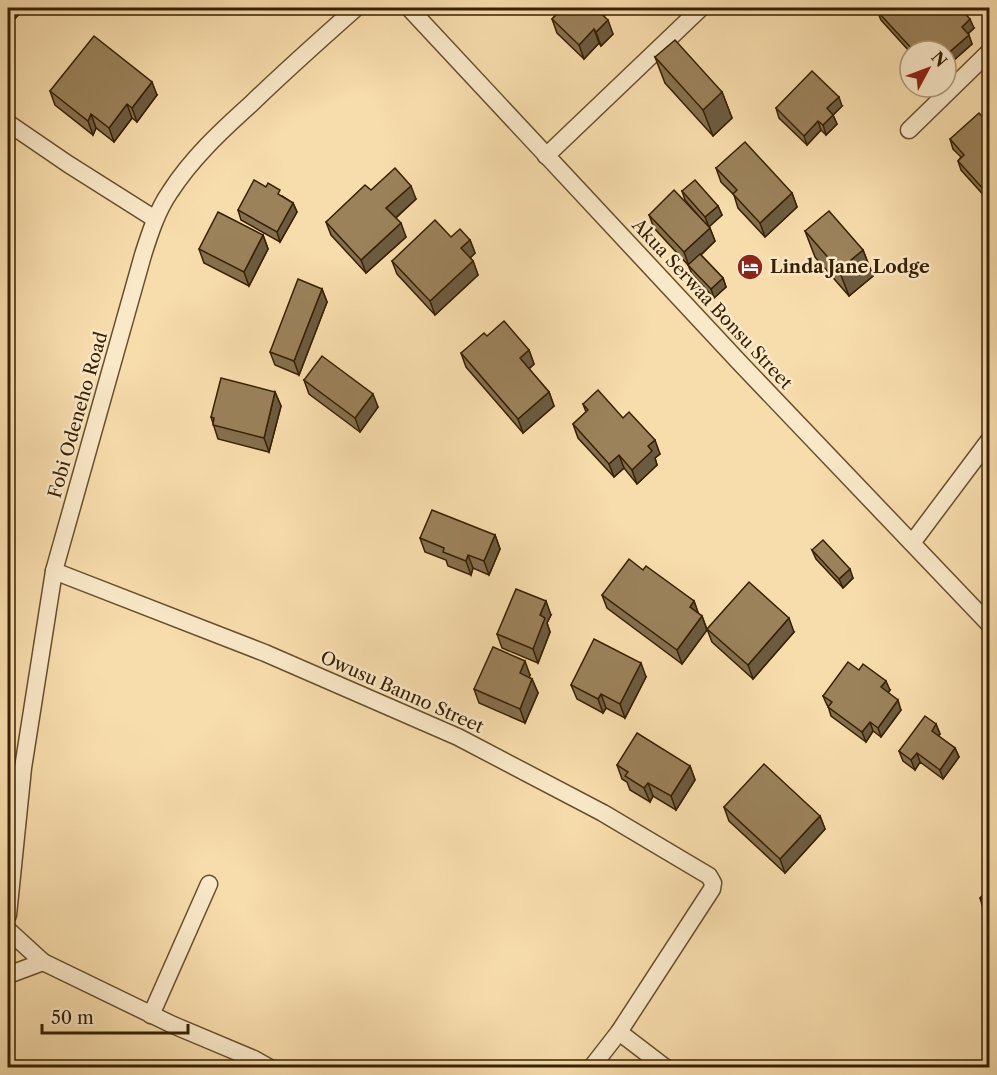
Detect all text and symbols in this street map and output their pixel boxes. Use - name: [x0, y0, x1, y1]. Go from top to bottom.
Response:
- north arrow: [898, 39, 958, 99]
- text: N: [927, 47, 951, 71]
- street label: Akua Serwaa Bonsu Street: [627, 214, 797, 394]
- hotel icon: Linda Jane Lodge: [735, 252, 765, 282]
- place label: Linda Jane Lodge: [770, 256, 930, 278]
- street label: Fobi Odeneho Road: [44, 329, 112, 501]
- street label: Owusu Banno Street: [317, 646, 488, 738]
- scale bar: [42, 997, 188, 1035]
- text: 50 m: [51, 1007, 94, 1029]

